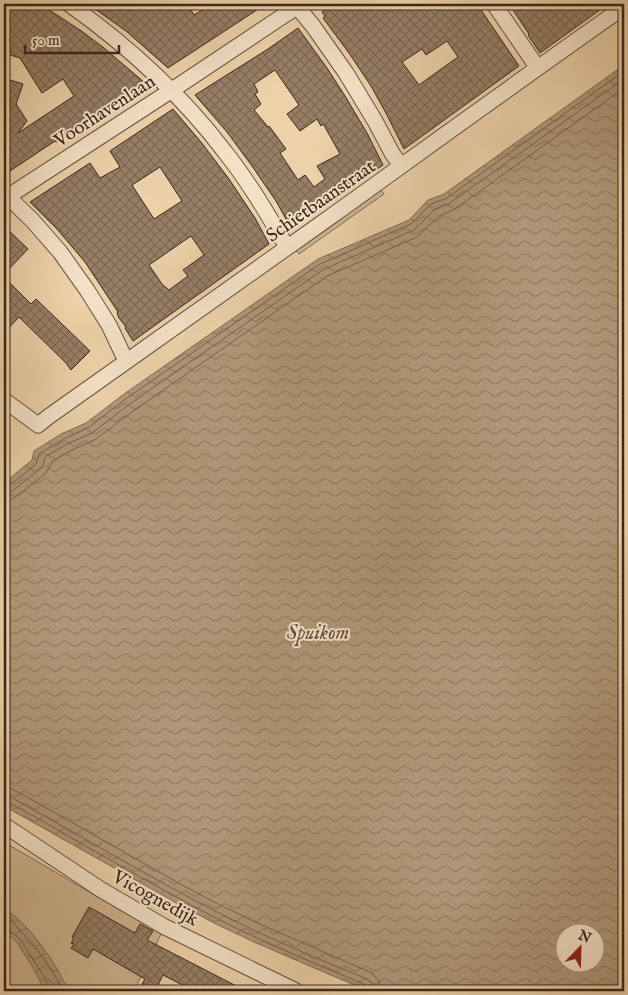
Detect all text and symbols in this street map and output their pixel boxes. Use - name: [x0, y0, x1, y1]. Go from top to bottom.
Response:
- scale bar: [25, 22, 119, 54]
- text: 50 m: [32, 31, 60, 50]
- street label: Voorhavenlaan: [49, 70, 160, 154]
- street label: Schietbaanstraat: [262, 155, 381, 248]
- water label: Spuikom: [287, 621, 349, 646]
- street label: Vicognedijk: [107, 865, 203, 933]
- north arrow: [556, 922, 606, 972]
- text: N: [575, 926, 594, 948]

